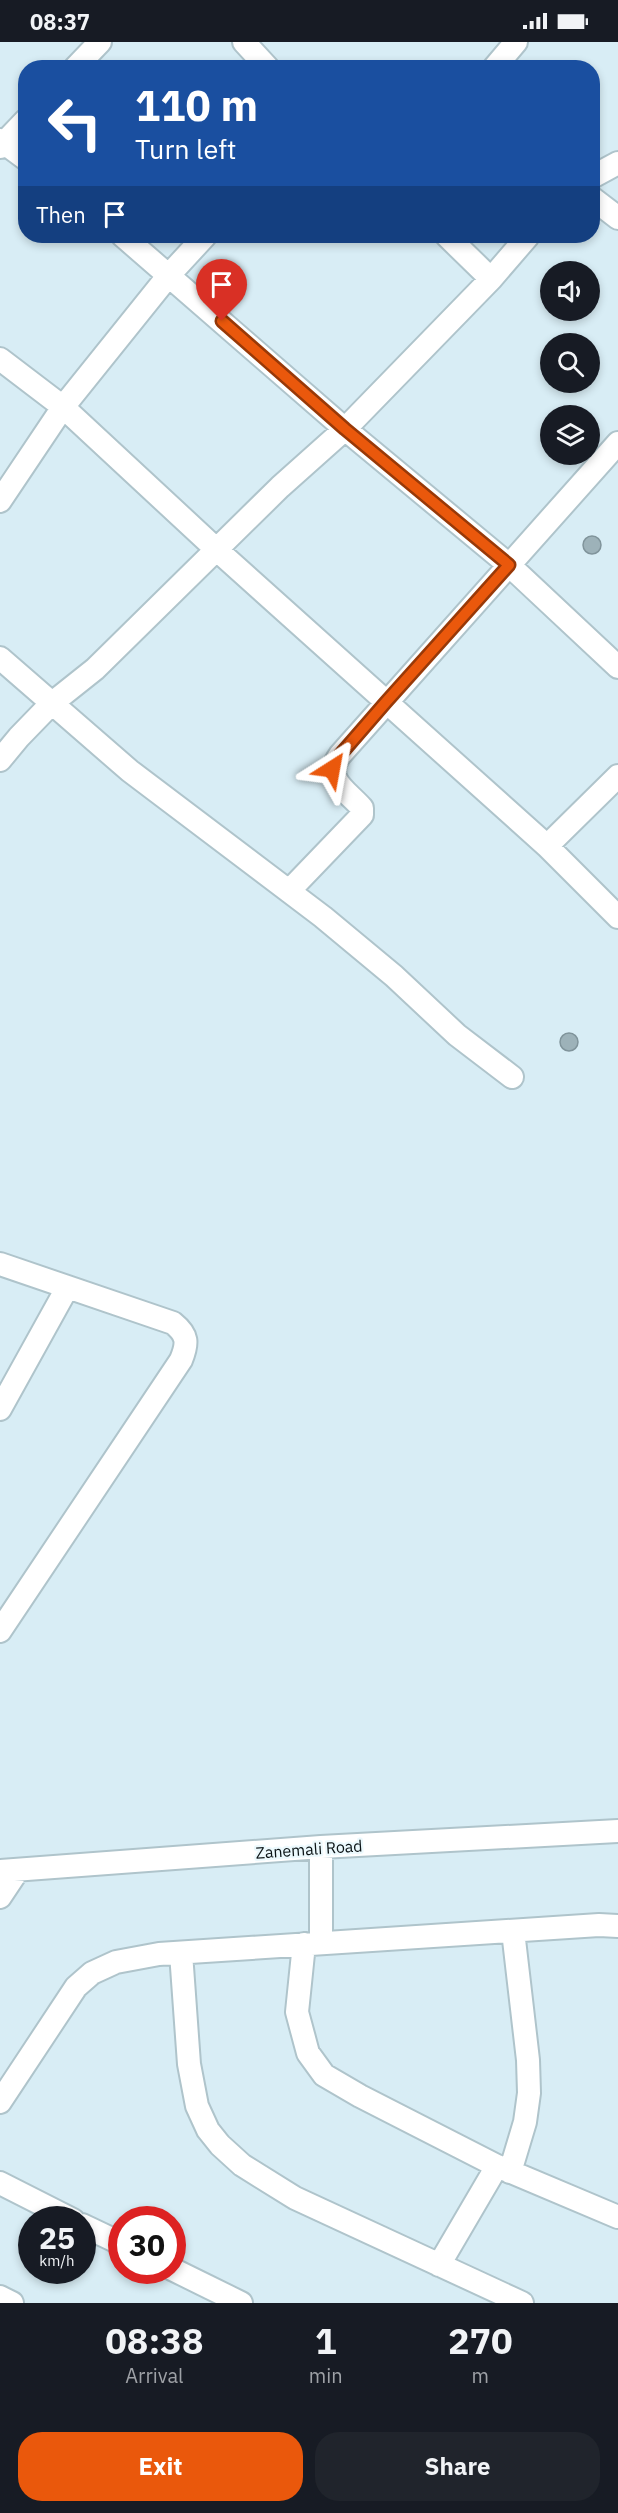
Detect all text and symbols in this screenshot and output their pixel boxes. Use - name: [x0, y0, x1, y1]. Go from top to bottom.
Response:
- text: 08:37: [30, 7, 90, 36]
- text: 110 m: [135, 78, 258, 133]
- icon: left: [36, 84, 114, 162]
- text: Turn left: [135, 131, 236, 166]
- icon: arrive: [98, 198, 131, 231]
- text: Then: [36, 200, 86, 229]
- pin: [196, 259, 247, 321]
- map controls: [540, 261, 600, 465]
- button: sound: [540, 261, 600, 321]
- icon: arrive: [205, 268, 238, 301]
- button: search: [540, 333, 600, 393]
- button: layers: [540, 405, 600, 465]
- position arrow: [300, 737, 364, 801]
- street label: Zanemali Road: [255, 1835, 363, 1863]
- speed limit sign: 30: [108, 2206, 186, 2284]
- text: 25: [39, 2218, 75, 2257]
- text: km/h: [39, 2251, 75, 2270]
- text: 08:38: [105, 2317, 204, 2364]
- text: 1: [315, 2317, 337, 2364]
- text: 270: [448, 2317, 513, 2364]
- text: Arrival: [125, 2362, 184, 2389]
- text: min: [309, 2362, 343, 2389]
- text: m: [472, 2362, 489, 2389]
- button: Exit: [18, 2432, 303, 2501]
- button: Share: [315, 2432, 600, 2501]

